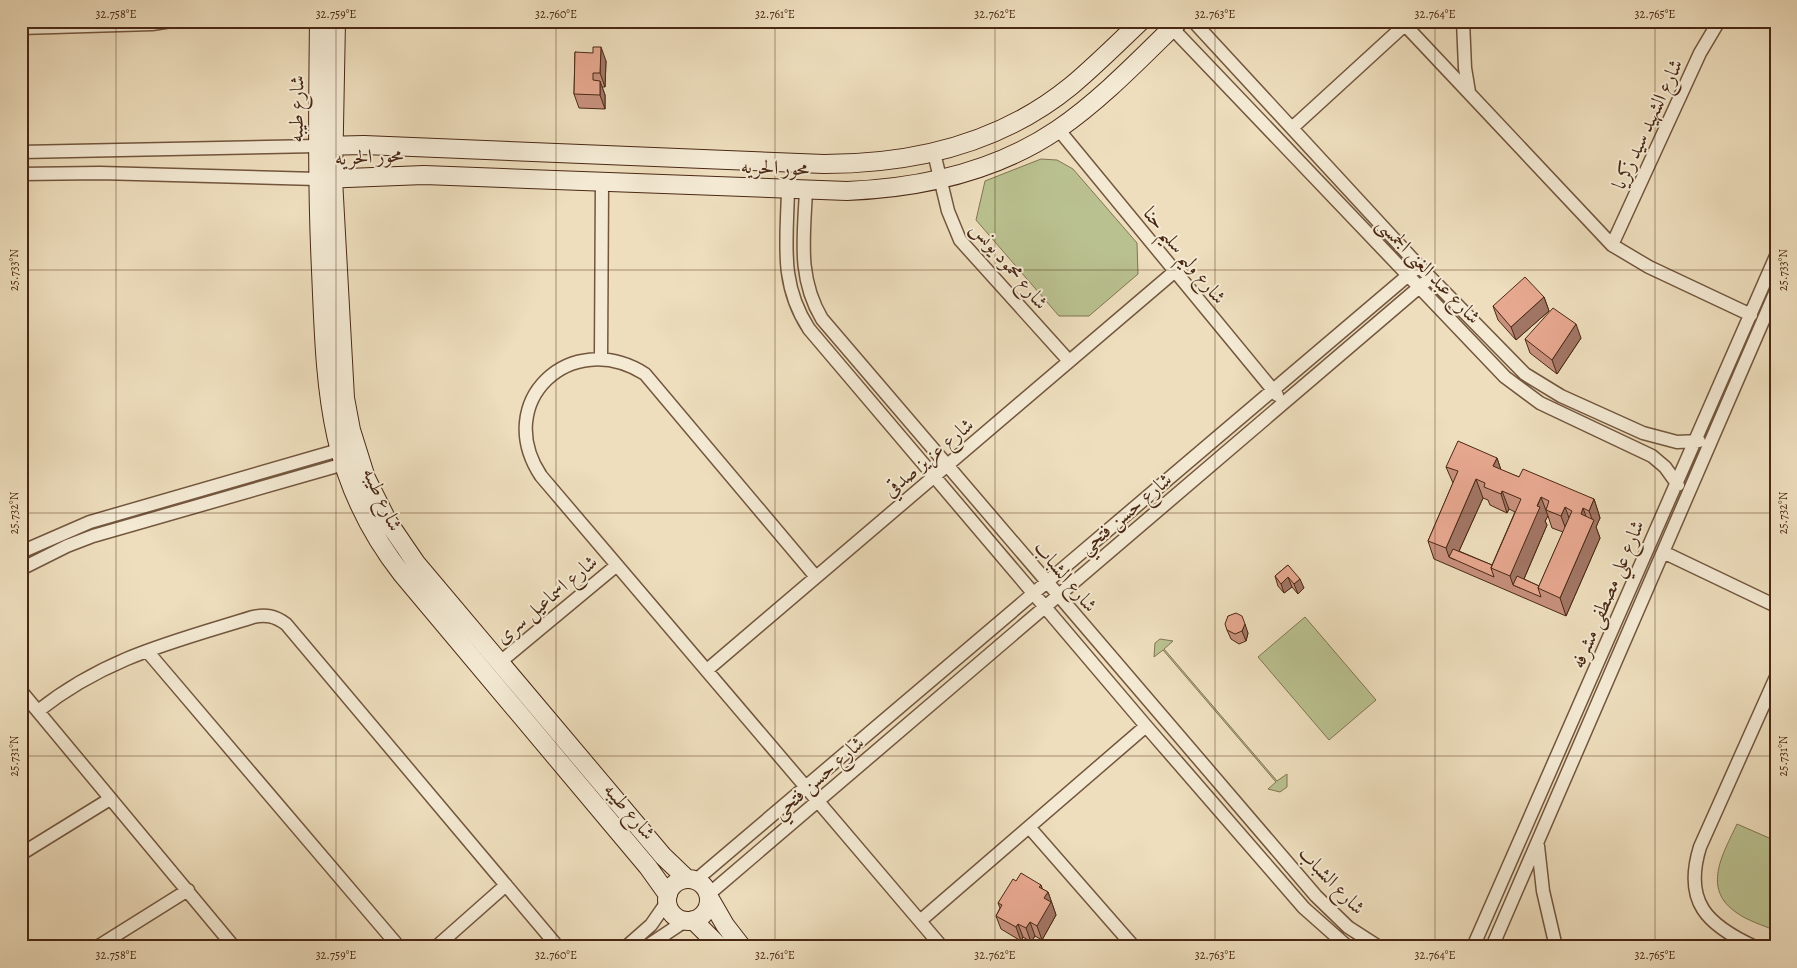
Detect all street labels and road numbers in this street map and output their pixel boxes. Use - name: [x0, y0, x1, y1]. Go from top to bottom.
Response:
- street label: شارع الشهيد سيد زكريا: [1605, 55, 1693, 196]
- street label: شارع طيبه: [282, 75, 315, 143]
- street label: محور الحريه: [334, 141, 404, 172]
- street label: محور الحريه: [740, 153, 810, 182]
- street label: شارع وليم سليم حنا: [1132, 201, 1232, 314]
- street label: شارع عبد الغنى الجمسى: [1368, 211, 1487, 333]
- street label: شارع محمود يونس: [962, 215, 1054, 318]
- street label: شارع عزيز صدقي: [877, 412, 982, 506]
- street label: شارع طيبه: [352, 463, 409, 537]
- street label: شارع حسن فتحي: [1073, 466, 1181, 564]
- street label: شارع علي مصطفى مشرفه: [1564, 516, 1656, 675]
- street label: شارع الشباب: [1025, 535, 1104, 620]
- street label: شارع اسماعيل سرى: [489, 549, 606, 653]
- street label: شارع حسن فتحي: [766, 730, 874, 829]
- street label: شارع طيبه: [595, 777, 662, 848]
- street label: شارع الشباب: [1289, 840, 1371, 923]

